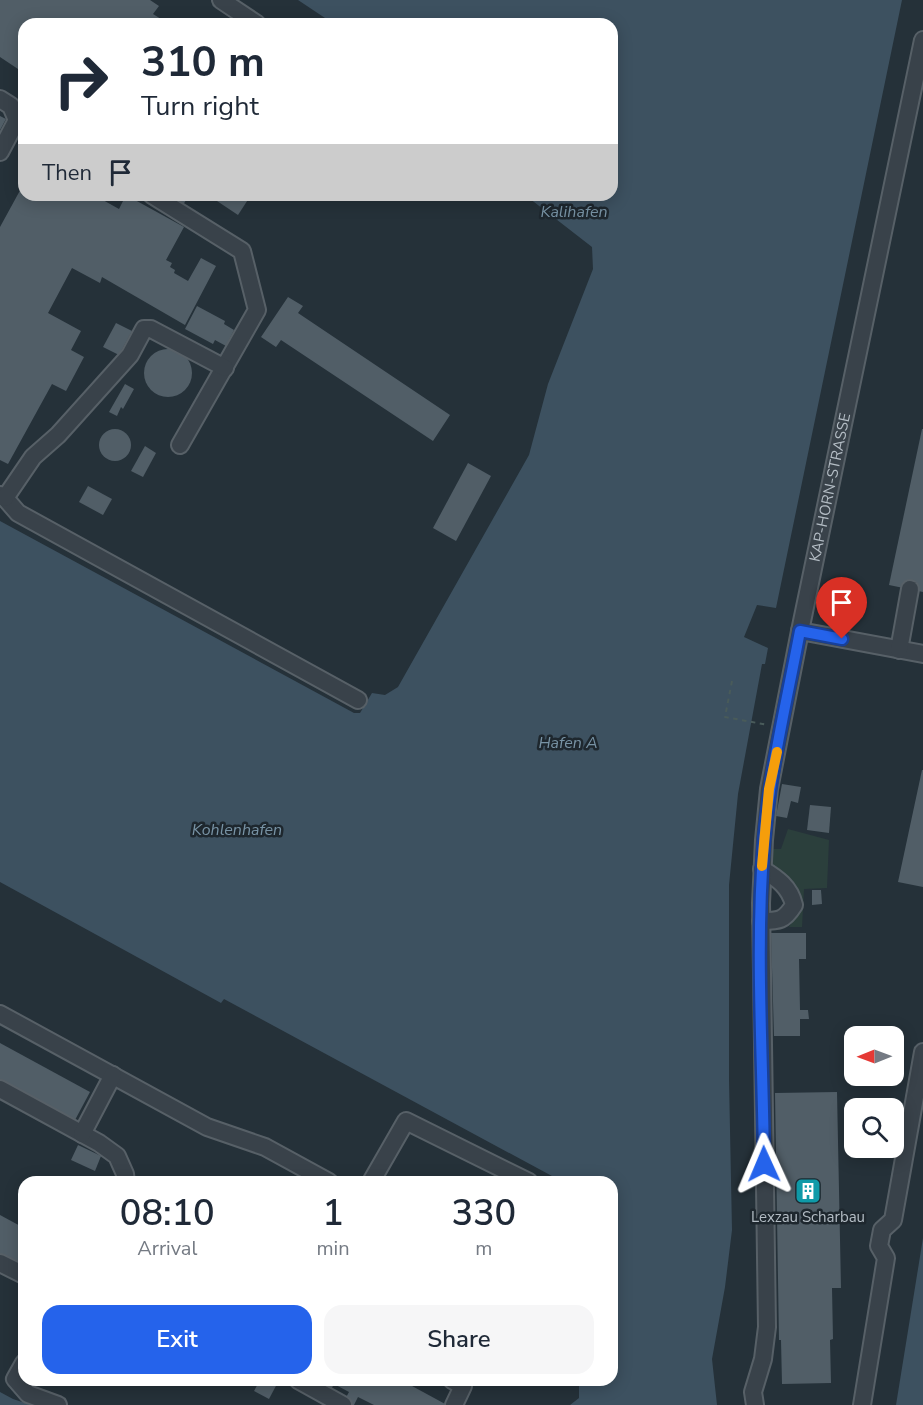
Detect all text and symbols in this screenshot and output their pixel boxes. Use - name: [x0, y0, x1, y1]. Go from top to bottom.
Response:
- text: 310 m: [141, 34, 265, 91]
- icon: right: [42, 42, 120, 120]
- text: Turn right: [141, 88, 259, 125]
- icon: arrive: [104, 156, 137, 189]
- text: Then: [42, 158, 92, 188]
- water label: Kalihafen: [540, 201, 608, 223]
- street label: KAP-HORN-STRASSE: [805, 411, 855, 564]
- pin: [816, 577, 867, 639]
- icon: arrive: [825, 586, 858, 619]
- water label: Hafen A: [538, 732, 598, 754]
- water label: Kohlenhafen: [192, 819, 282, 841]
- north arrow: [844, 1026, 904, 1086]
- map controls: [844, 1026, 904, 1158]
- button: search: [844, 1098, 904, 1158]
- position arrow: [732, 1132, 796, 1196]
- building icon: Lexzau Scharbau: [793, 1176, 823, 1206]
- text: 08:10: [120, 1189, 215, 1238]
- text: 1: [322, 1189, 344, 1238]
- text: 330: [451, 1189, 516, 1238]
- place label: Lexzau Scharbau: [751, 1207, 865, 1227]
- text: Arrival: [137, 1235, 197, 1262]
- text: min: [317, 1235, 350, 1262]
- text: m: [475, 1235, 492, 1262]
- button: Exit: [42, 1305, 312, 1374]
- button: Share: [324, 1305, 594, 1374]

